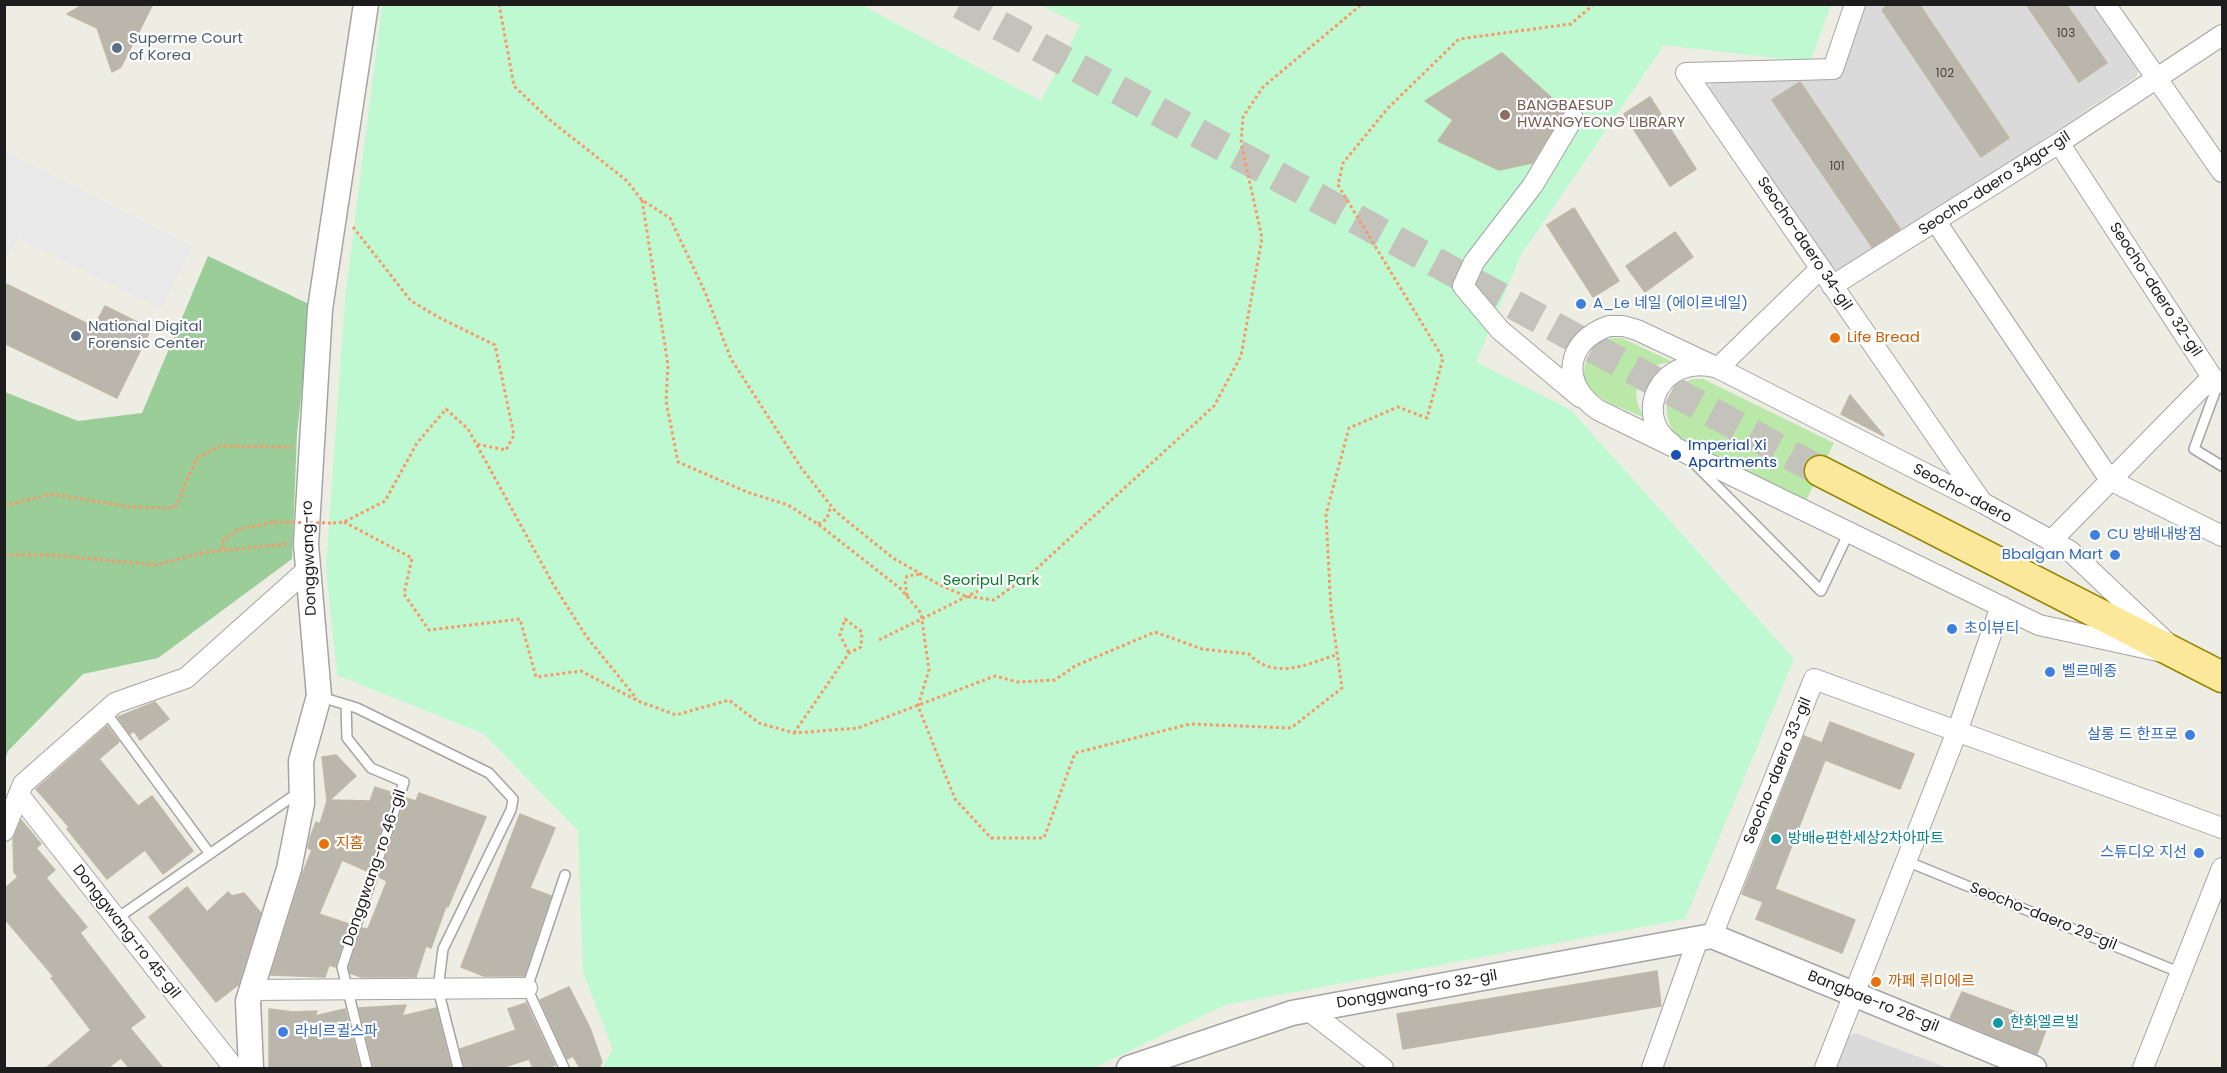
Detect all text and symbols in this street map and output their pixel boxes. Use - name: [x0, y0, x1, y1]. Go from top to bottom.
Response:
- house number: 103: [2057, 27, 2075, 41]
- place label: Superme Court of Korea: [129, 30, 243, 65]
- marker: Superme Court of Korea: [110, 41, 124, 55]
- house number: 102: [1936, 67, 1954, 81]
- place label: BANGBAESUP HWANGYEONG LIBRARY: [1517, 97, 1685, 132]
- marker: BANGBAESUP HWANGYEONG LIBRARY: [1498, 108, 1512, 122]
- street label: Seocho-daero 34ga-gil: [1916, 128, 2074, 240]
- house number: 101: [1829, 160, 1845, 174]
- street label: Seocho-daero 34-gil: [1753, 174, 1855, 314]
- street label: Seocho-daero 32-gil: [2105, 220, 2205, 360]
- place label: A_Le 네일 (에이르네일): [1593, 295, 1748, 313]
- marker: A_Le 네일 (에이르네일): [1574, 297, 1588, 311]
- place label: National Digital Forensic Center: [88, 318, 205, 353]
- marker: National Digital Forensic Center: [69, 329, 83, 343]
- place label: Life Bread: [1847, 329, 1920, 347]
- marker: Life Bread: [1828, 331, 1842, 345]
- place label: Imperial Xi Apartments: [1688, 437, 1777, 472]
- marker: Imperial Xi Apartments: [1669, 448, 1683, 462]
- street label: Seocho-daero: [1910, 460, 2014, 528]
- street label: Donggwang-ro: [299, 500, 321, 616]
- place label: CU 방배내방점: [2107, 526, 2202, 544]
- marker: CU 방배내방점: [2088, 528, 2102, 542]
- place label: Bbalgan Mart: [2002, 546, 2103, 564]
- marker: Bbalgan Mart: [2108, 548, 2122, 562]
- park label: Seoripul Park: [943, 572, 1039, 590]
- place label: 초이뷰티: [1964, 620, 2019, 638]
- marker: 초이뷰티: [1945, 622, 1959, 636]
- place label: 벨르메종: [2062, 663, 2117, 681]
- marker: 벨르메종: [2043, 665, 2057, 679]
- street label: Seocho-daero 33-gil: [1740, 695, 1816, 847]
- place label: 살롱 드 한프로: [2087, 726, 2178, 744]
- marker: 살롱 드 한프로: [2183, 728, 2197, 742]
- street label: Donggwang-ro 46-gil: [340, 787, 410, 949]
- place label: 방배e편한세상2차아파트: [1788, 830, 1944, 848]
- marker: 방배e편한세상2차아파트: [1769, 832, 1783, 846]
- place label: 지홈: [336, 835, 364, 853]
- marker: 지홈: [317, 837, 331, 851]
- place label: 스튜디오 지선: [2100, 844, 2187, 862]
- marker: 스튜디오 지선: [2192, 846, 2206, 860]
- street label: Donggwang-ro 45-gil: [68, 862, 184, 1002]
- street label: Seocho-daero 29-gil: [1967, 879, 2119, 955]
- street label: Donggwang-ro 32-gil: [1335, 967, 1499, 1013]
- street label: Bangbae-ro 26-gil: [1805, 967, 1941, 1037]
- place label: 까페 뤼미에르: [1888, 973, 1975, 991]
- marker: 까페 뤼미에르: [1869, 975, 1883, 989]
- place label: 한화엘르빌: [2010, 1014, 2079, 1032]
- marker: 한화엘르빌: [1991, 1016, 2005, 1030]
- place label: 라비르귈스파: [295, 1023, 378, 1041]
- marker: 라비르귈스파: [276, 1025, 290, 1039]

